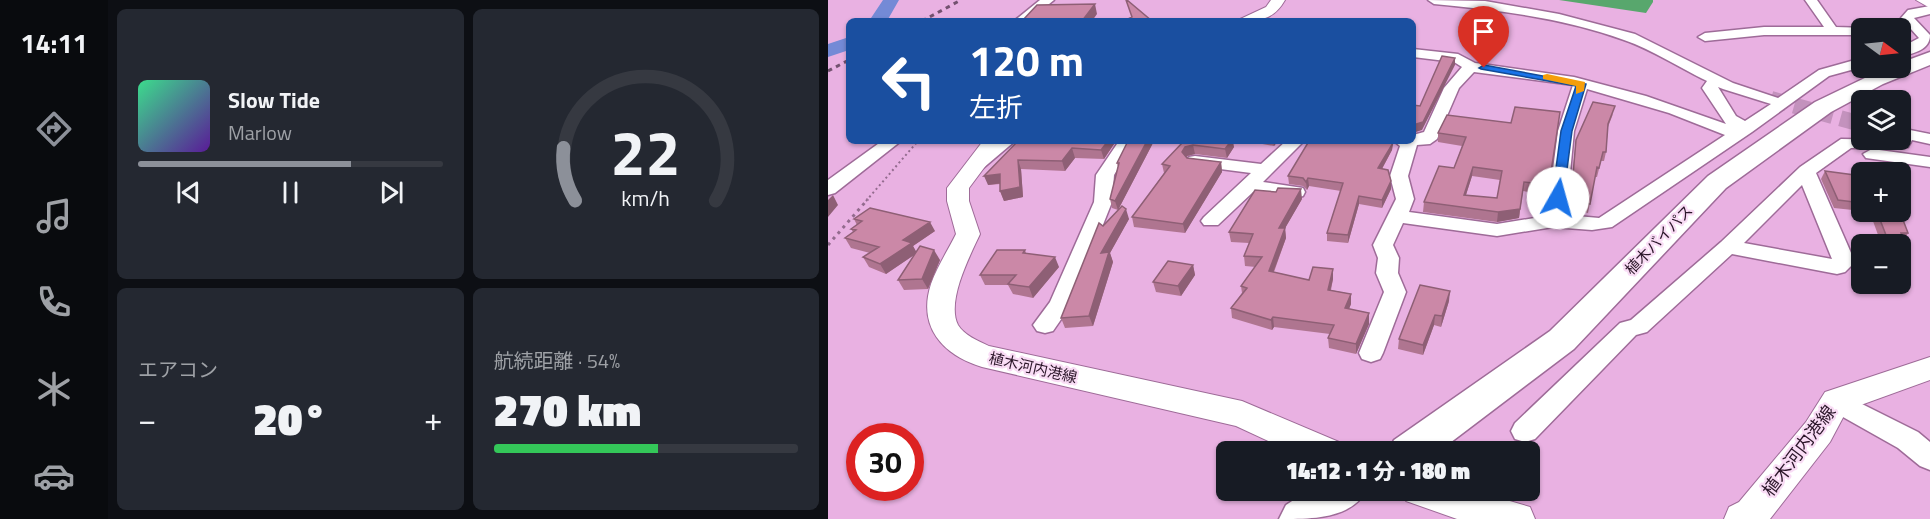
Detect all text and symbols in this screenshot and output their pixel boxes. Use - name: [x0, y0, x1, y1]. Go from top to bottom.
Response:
- pin: [1458, 6, 1509, 68]
- icon: arrive: [1467, 15, 1500, 48]
- north arrow: [1851, 18, 1911, 78]
- map controls: [1851, 18, 1911, 294]
- text: 14:11: [20, 22, 88, 63]
- text: 120 m: [969, 28, 1084, 92]
- icon: left: [870, 42, 948, 120]
- text: Slow Tide: [228, 83, 320, 117]
- text: 左折: [969, 86, 1023, 127]
- button: layers: [1851, 90, 1911, 150]
- text: 22: [611, 104, 681, 199]
- icon: directions: [33, 108, 75, 150]
- text: Marlow: [228, 117, 292, 148]
- button: +: [1851, 162, 1911, 222]
- position arrow: [1526, 166, 1590, 230]
- icon: previous: [172, 176, 205, 209]
- icon: pause: [274, 176, 307, 209]
- icon: next: [375, 176, 408, 209]
- text: km/h: [621, 183, 670, 215]
- icon: music: [33, 195, 75, 237]
- street label: 植木バイパス: [1619, 199, 1698, 280]
- button: −: [1851, 234, 1911, 294]
- icon: phone: [33, 281, 75, 323]
- text: 航続距離 · 54%: [494, 345, 620, 376]
- street label: 植木河内港線: [987, 346, 1080, 389]
- text: エアコン: [138, 354, 218, 385]
- icon: climate: [33, 368, 75, 410]
- text: 270 km: [494, 375, 641, 443]
- text: 20°: [253, 384, 327, 452]
- text: −: [138, 394, 156, 444]
- text: +: [424, 394, 442, 444]
- street label: 植木河内港線: [1755, 399, 1842, 502]
- speed limit sign: 30: [846, 423, 924, 501]
- text: 14:12 · 1 分 · 180 m: [1286, 454, 1470, 488]
- icon: car: [33, 455, 75, 497]

